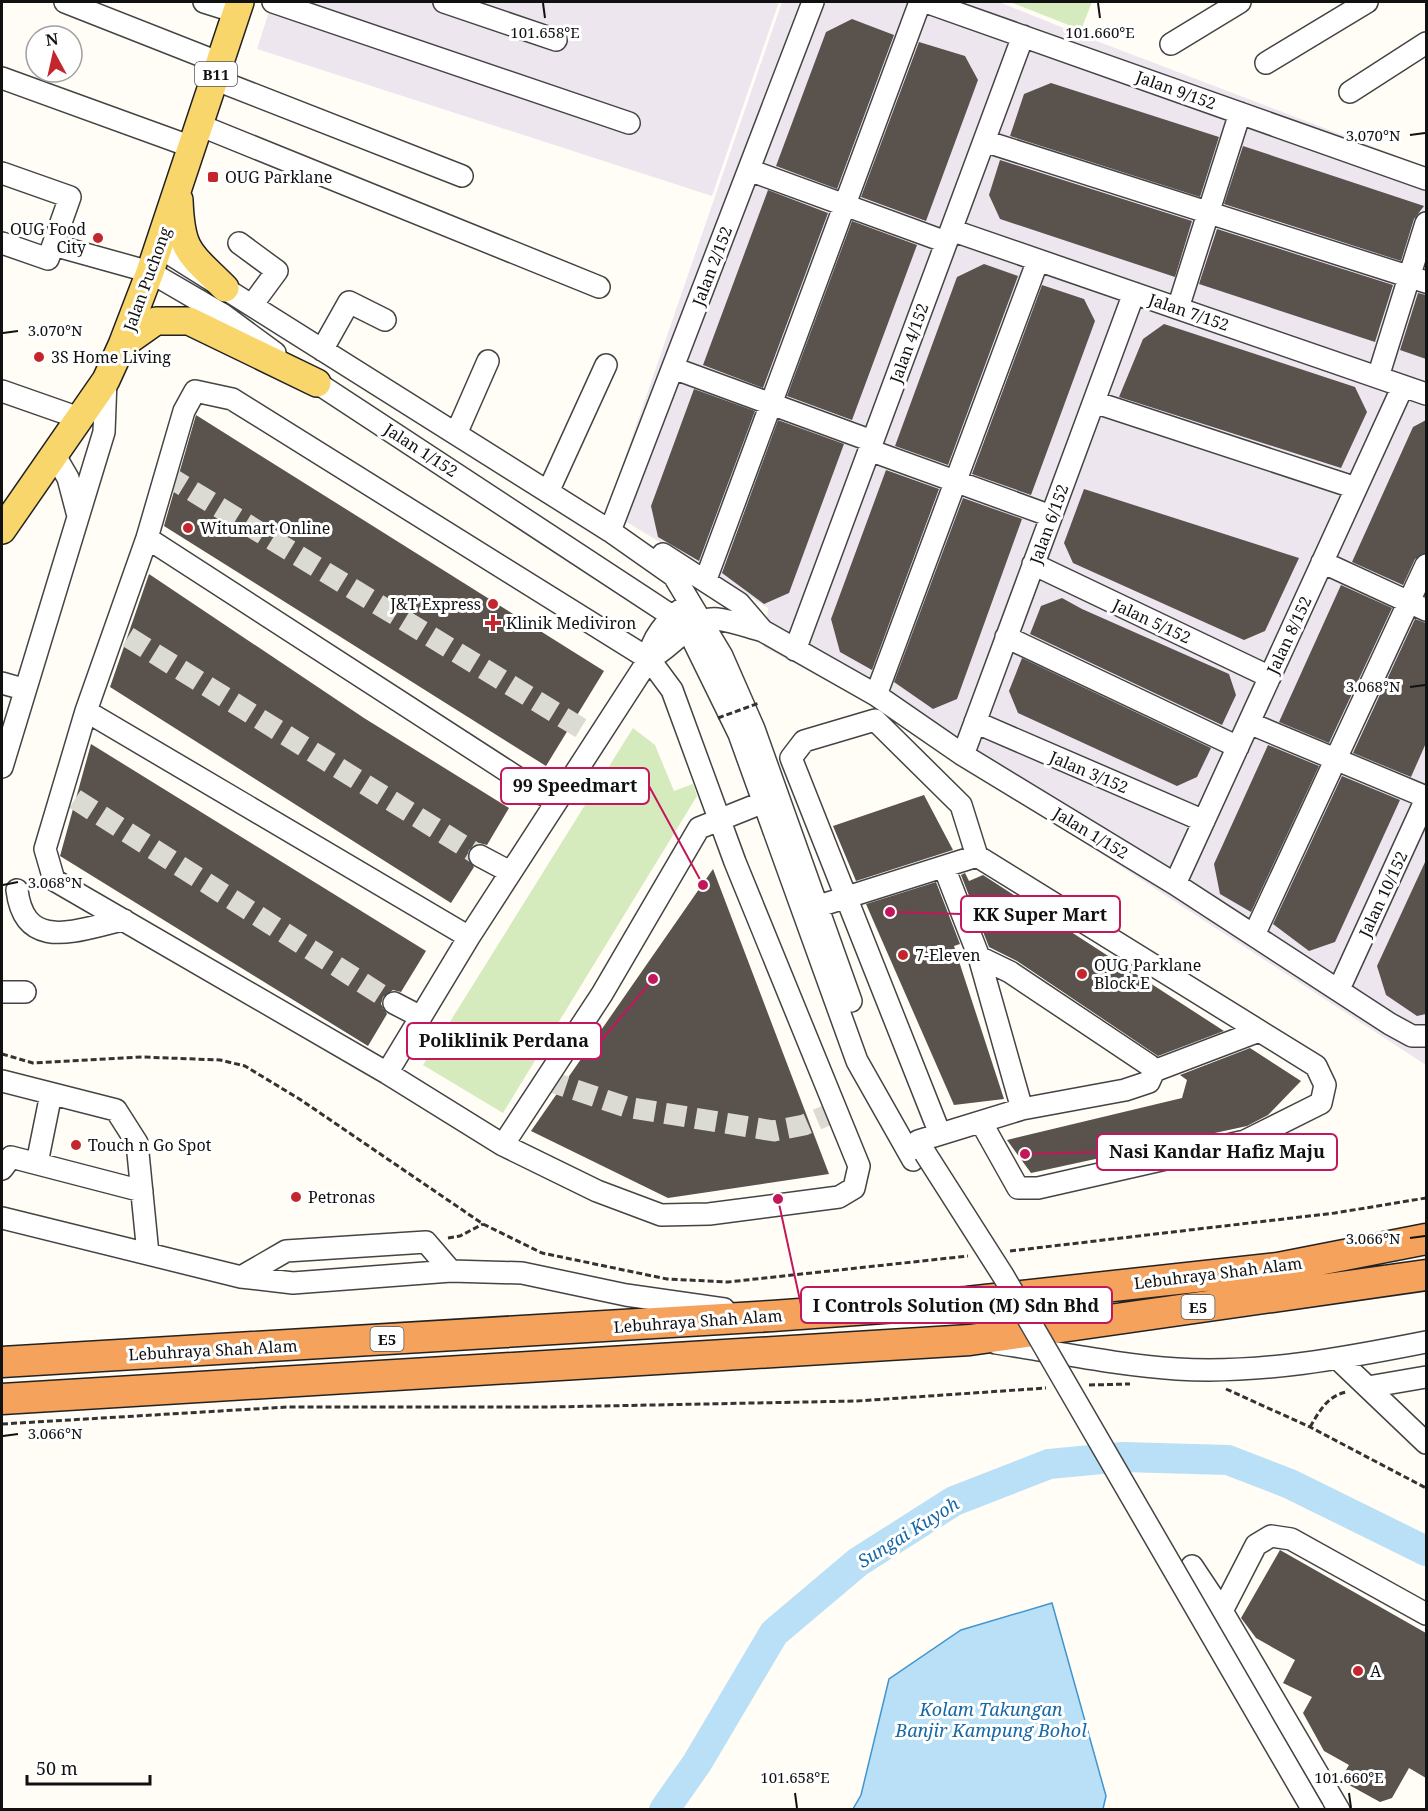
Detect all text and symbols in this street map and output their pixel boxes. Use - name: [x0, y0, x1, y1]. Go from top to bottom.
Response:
- text: 101.658°E: [510, 22, 580, 42]
- text: 101.660°E: [1065, 22, 1135, 42]
- north arrow: [24, 24, 84, 84]
- text: N: [44, 27, 60, 51]
- road number: B11: [195, 62, 237, 86]
- street label: Jalan 9/152: [1132, 65, 1219, 115]
- text: 3.070°N: [1346, 125, 1401, 145]
- place label: OUG Parklane: [225, 166, 332, 188]
- marker: OUG Parklane: [206, 170, 220, 184]
- place label: OUG Food City: [10, 218, 87, 258]
- street label: Jalan 2/152: [686, 223, 737, 310]
- street label: Jalan Puchong: [118, 224, 176, 335]
- marker: OUG Food City: [91, 231, 105, 245]
- street label: Jalan 7/152: [1145, 288, 1232, 336]
- street label: Jalan 4/152: [884, 300, 934, 387]
- text: 3.070°N: [28, 320, 83, 340]
- place label: 3S Home Living: [51, 346, 171, 368]
- marker: 3S Home Living: [32, 350, 46, 364]
- street label: Jalan 1/152: [379, 417, 462, 482]
- street label: Jalan 6/152: [1024, 481, 1074, 568]
- place label: Witumart Online: [200, 517, 330, 539]
- marker: Witumart Online: [181, 521, 195, 535]
- street label: Jalan 8/152: [1261, 592, 1317, 678]
- place label: J&T Express: [389, 593, 481, 615]
- street label: Jalan 5/152: [1109, 593, 1195, 649]
- marker: J&T Express: [486, 597, 500, 611]
- place label: Klinik Mediviron: [506, 612, 636, 634]
- marker: Klinik Mediviron: [484, 614, 502, 632]
- text: 3.068°N: [1346, 676, 1401, 696]
- street label: Jalan 3/152: [1045, 745, 1132, 798]
- callout: 99 Speedmart: [501, 768, 649, 804]
- text: 99 Speedmart: [513, 773, 637, 797]
- street label: Jalan 1/152: [1049, 802, 1132, 864]
- street label: Jalan 10/152: [1353, 847, 1413, 941]
- text: 3.068°N: [28, 872, 83, 892]
- callout: KK Super Mart: [961, 896, 1120, 932]
- text: KK Super Mart: [973, 902, 1107, 926]
- place label: 7-Eleven: [915, 944, 981, 966]
- marker: 7-Eleven: [896, 948, 910, 962]
- place label: OUG Parklane Block E: [1094, 954, 1201, 994]
- marker: OUG Parklane Block E: [1075, 967, 1089, 981]
- callout: Poliklinik Perdana: [407, 1023, 601, 1059]
- text: Poliklinik Perdana: [419, 1028, 589, 1052]
- place label: Touch n Go Spot: [88, 1134, 212, 1156]
- callout: Nasi Kandar Hafiz Maju: [1097, 1134, 1337, 1170]
- marker: Touch n Go Spot: [69, 1138, 83, 1152]
- text: Nasi Kandar Hafiz Maju: [1109, 1139, 1325, 1163]
- place label: Petronas: [308, 1186, 375, 1208]
- marker: Petronas: [289, 1190, 303, 1204]
- text: 3.066°N: [1346, 1228, 1401, 1248]
- street label: Lebuhraya Shah Alam: [1133, 1252, 1303, 1294]
- callout: I Controls Solution (M) Sdn Bhd: [801, 1287, 1112, 1323]
- text: I Controls Solution (M) Sdn Bhd: [813, 1293, 1100, 1317]
- road number: E5: [1182, 1295, 1214, 1319]
- street label: Lebuhraya Shah Alam: [613, 1304, 783, 1338]
- road number: E5: [370, 1327, 404, 1351]
- street label: Lebuhraya Shah Alam: [128, 1335, 298, 1365]
- text: 3.066°N: [28, 1423, 83, 1443]
- water label: Sungai Kuyoh: [853, 1491, 964, 1573]
- place label: A: [1370, 1660, 1382, 1682]
- marker: A: [1351, 1664, 1365, 1678]
- water label: Kolam Takungan Banjir Kampung Bohol: [894, 1697, 1087, 1742]
- scale bar: [27, 1748, 150, 1786]
- text: 50 m: [36, 1756, 78, 1780]
- text: 101.658°E: [760, 1767, 830, 1787]
- text: 101.660°E: [1314, 1767, 1384, 1787]

